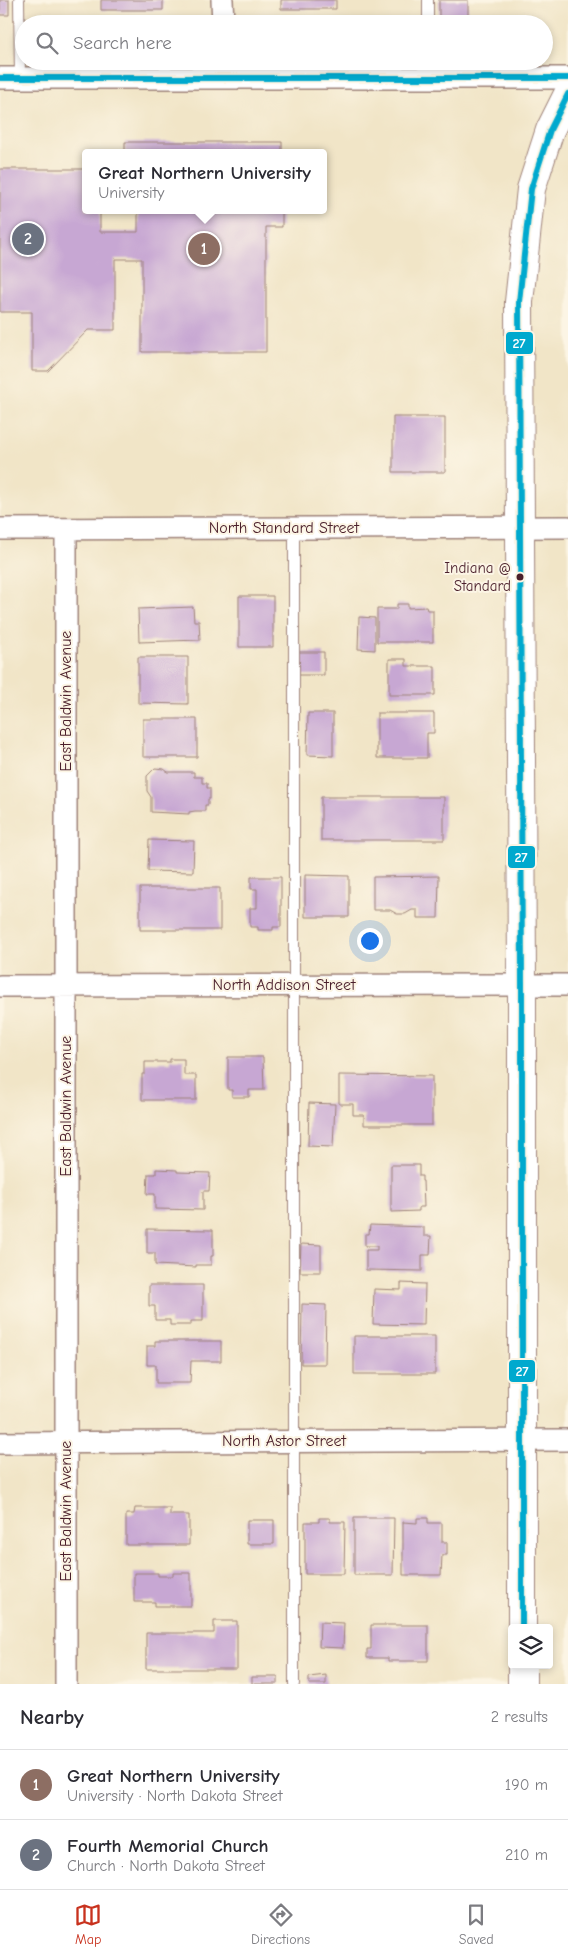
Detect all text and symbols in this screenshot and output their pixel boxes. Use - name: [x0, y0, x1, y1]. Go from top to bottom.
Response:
- search box: [15, 15, 553, 70]
- icon: search: [33, 29, 61, 57]
- text: Search here: [73, 32, 172, 54]
- popup: [82, 149, 327, 214]
- text: Great Northern University: [98, 162, 311, 184]
- text: University: [98, 184, 164, 202]
- pin: 2: [12, 220, 44, 258]
- pin: 1: [188, 230, 220, 268]
- line badge: 27: [505, 331, 534, 355]
- text: 27: [512, 335, 526, 352]
- street label: North Standard Street: [209, 519, 360, 537]
- place label: Indiana @ Standard: [444, 559, 511, 595]
- marker: Indiana @ Standard: [515, 572, 525, 582]
- street label: East Baldwin Avenue: [57, 631, 75, 771]
- line badge: 27: [507, 845, 536, 869]
- text: 27: [514, 849, 528, 866]
- your location: [357, 928, 383, 954]
- street label: North Addison Street: [212, 976, 356, 994]
- street label: East Baldwin Avenue: [57, 1036, 75, 1176]
- line badge: 27: [508, 1359, 536, 1383]
- text: 27: [515, 1363, 529, 1380]
- street label: North Astor Street: [222, 1432, 346, 1450]
- street label: East Baldwin Avenue: [57, 1441, 75, 1581]
- map controls: [508, 1624, 553, 1669]
- button: layers: [508, 1624, 553, 1669]
- text: Nearby: [20, 1705, 84, 1729]
- text: 2 results: [491, 1708, 548, 1726]
- text: Great Northern University: [67, 1765, 280, 1787]
- text: 1: [33, 1776, 39, 1794]
- text: 190 m: [505, 1776, 548, 1794]
- text: University · North Dakota Street: [67, 1787, 282, 1805]
- text: Fourth Memorial Church: [67, 1835, 269, 1857]
- text: 2: [32, 1846, 40, 1864]
- text: 210 m: [505, 1846, 548, 1864]
- text: Church · North Dakota Street: [67, 1857, 265, 1875]
- tab: Map: [74, 1901, 102, 1948]
- tab: Directions: [251, 1901, 310, 1948]
- tab: Saved: [459, 1901, 494, 1948]

